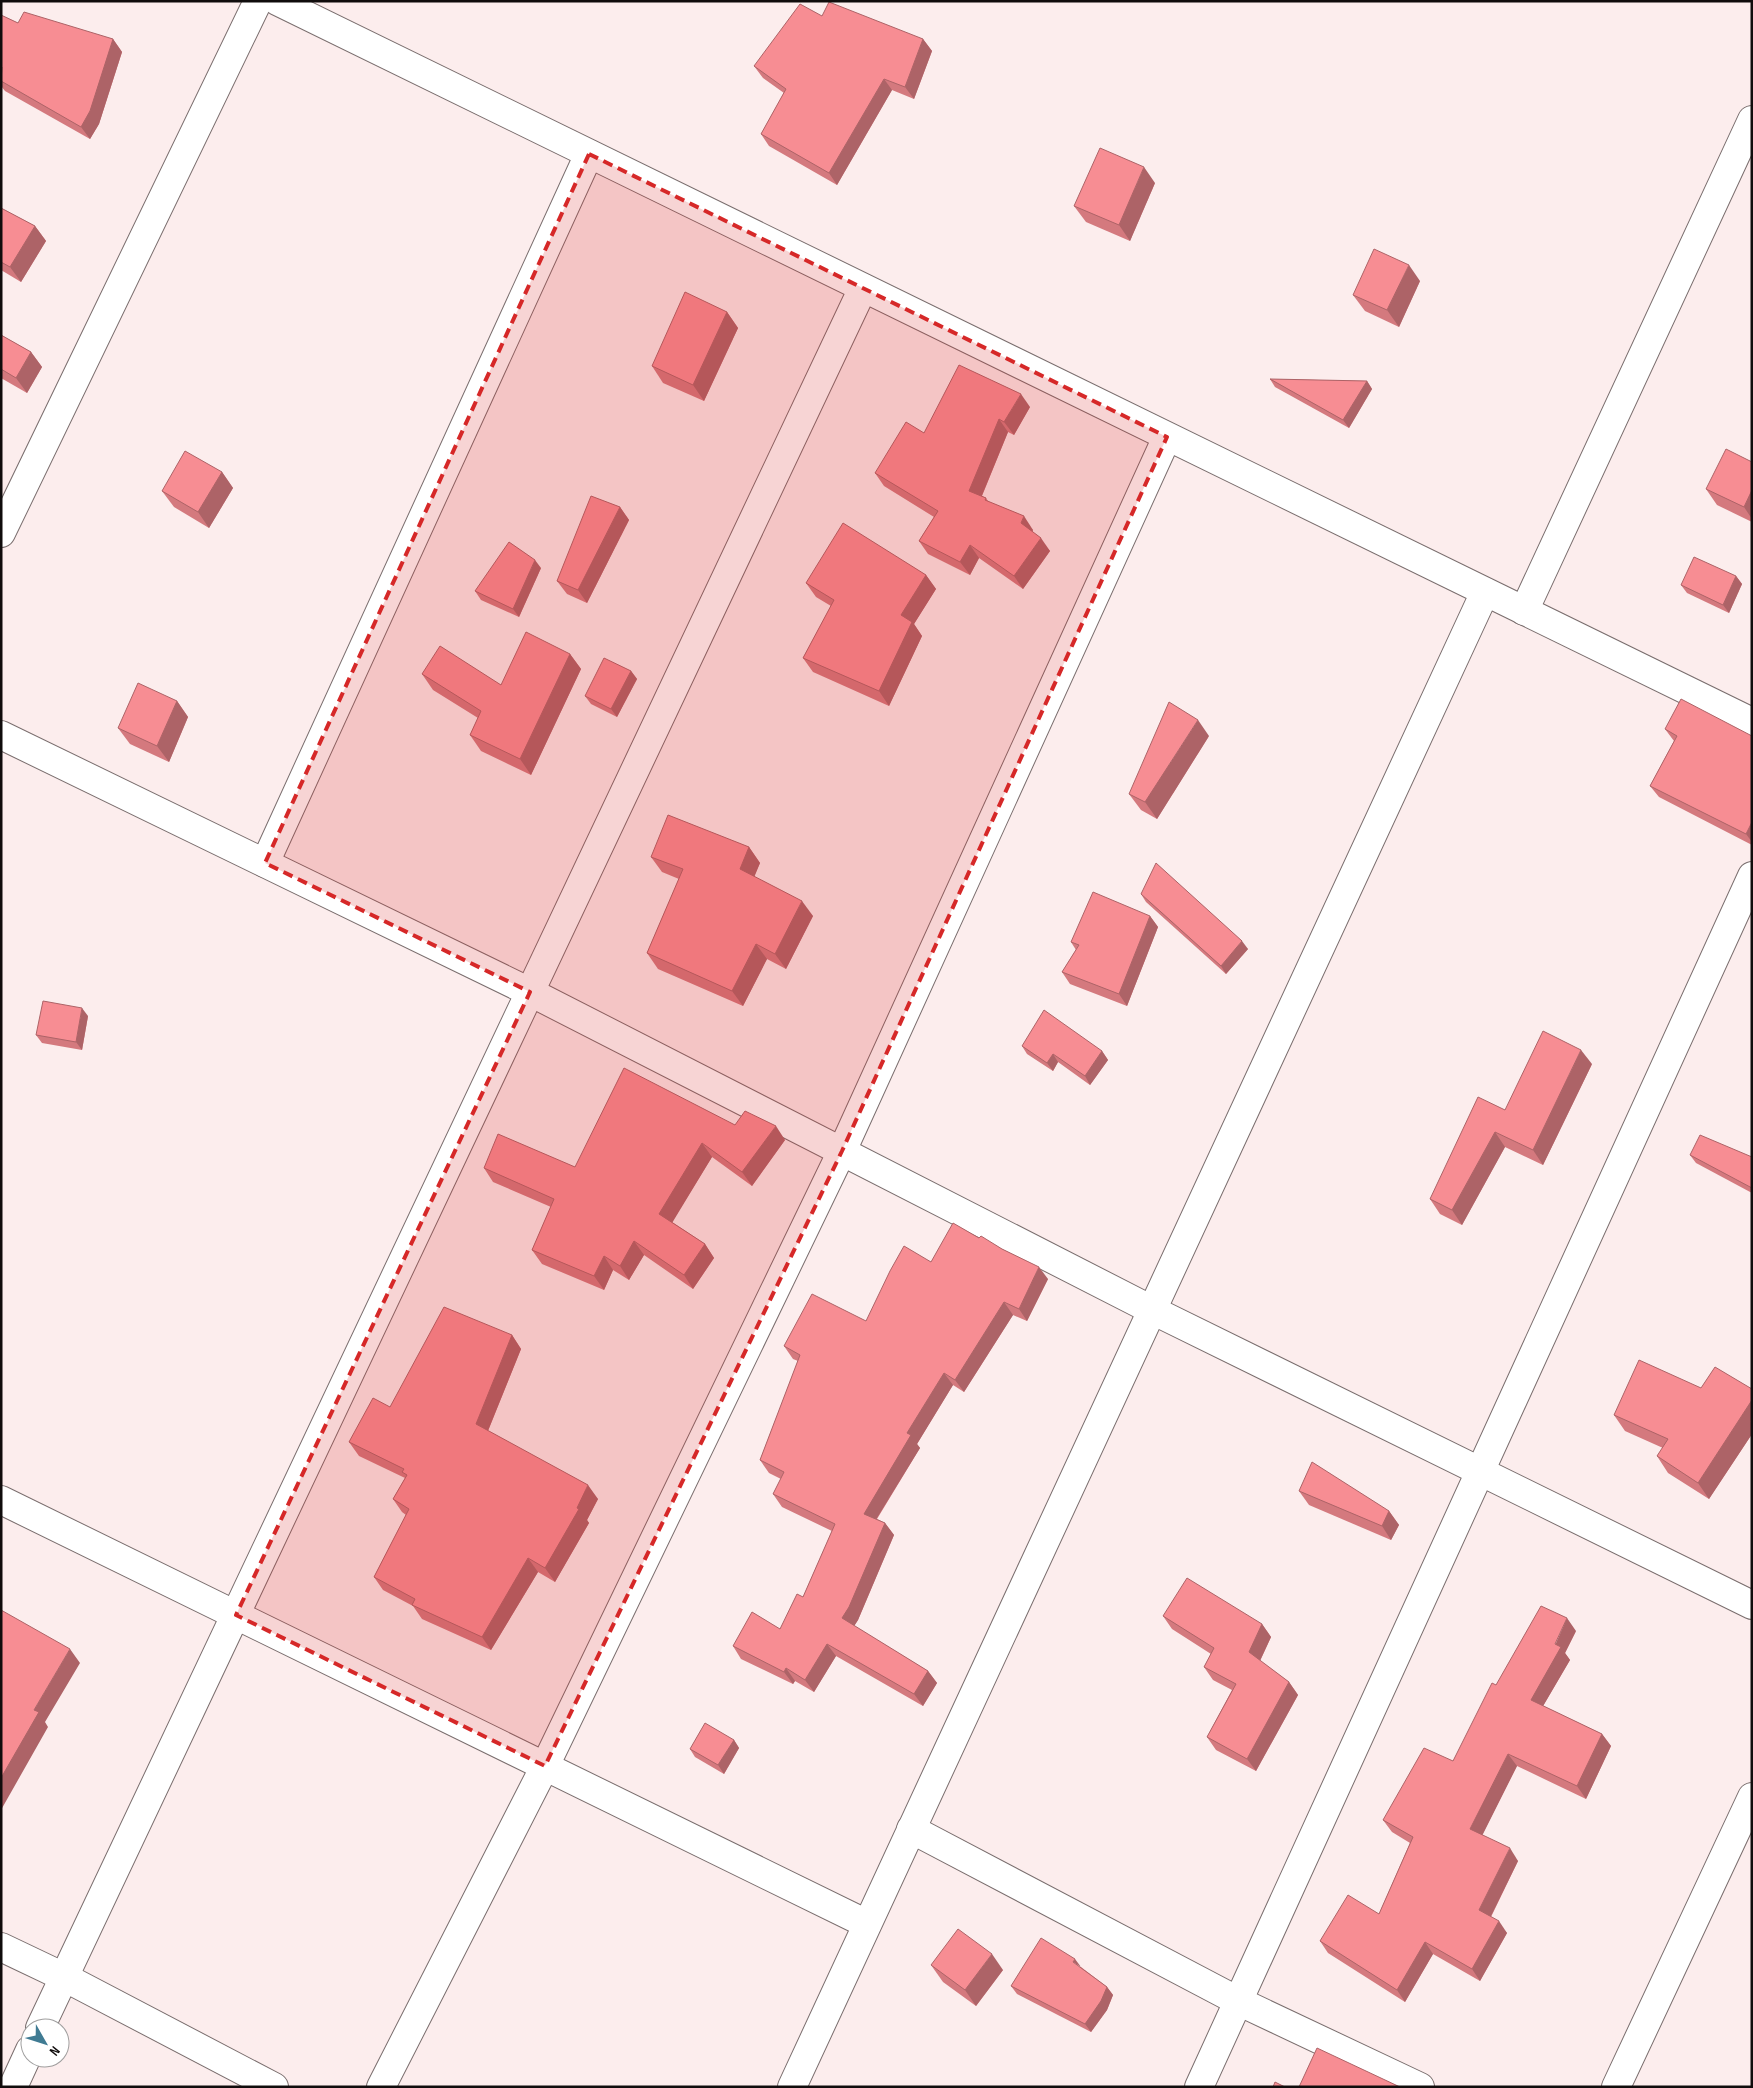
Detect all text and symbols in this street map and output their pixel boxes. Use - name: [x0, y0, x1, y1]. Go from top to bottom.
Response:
- north arrow: [20, 2018, 70, 2068]
- text: N: [46, 2043, 64, 2059]

